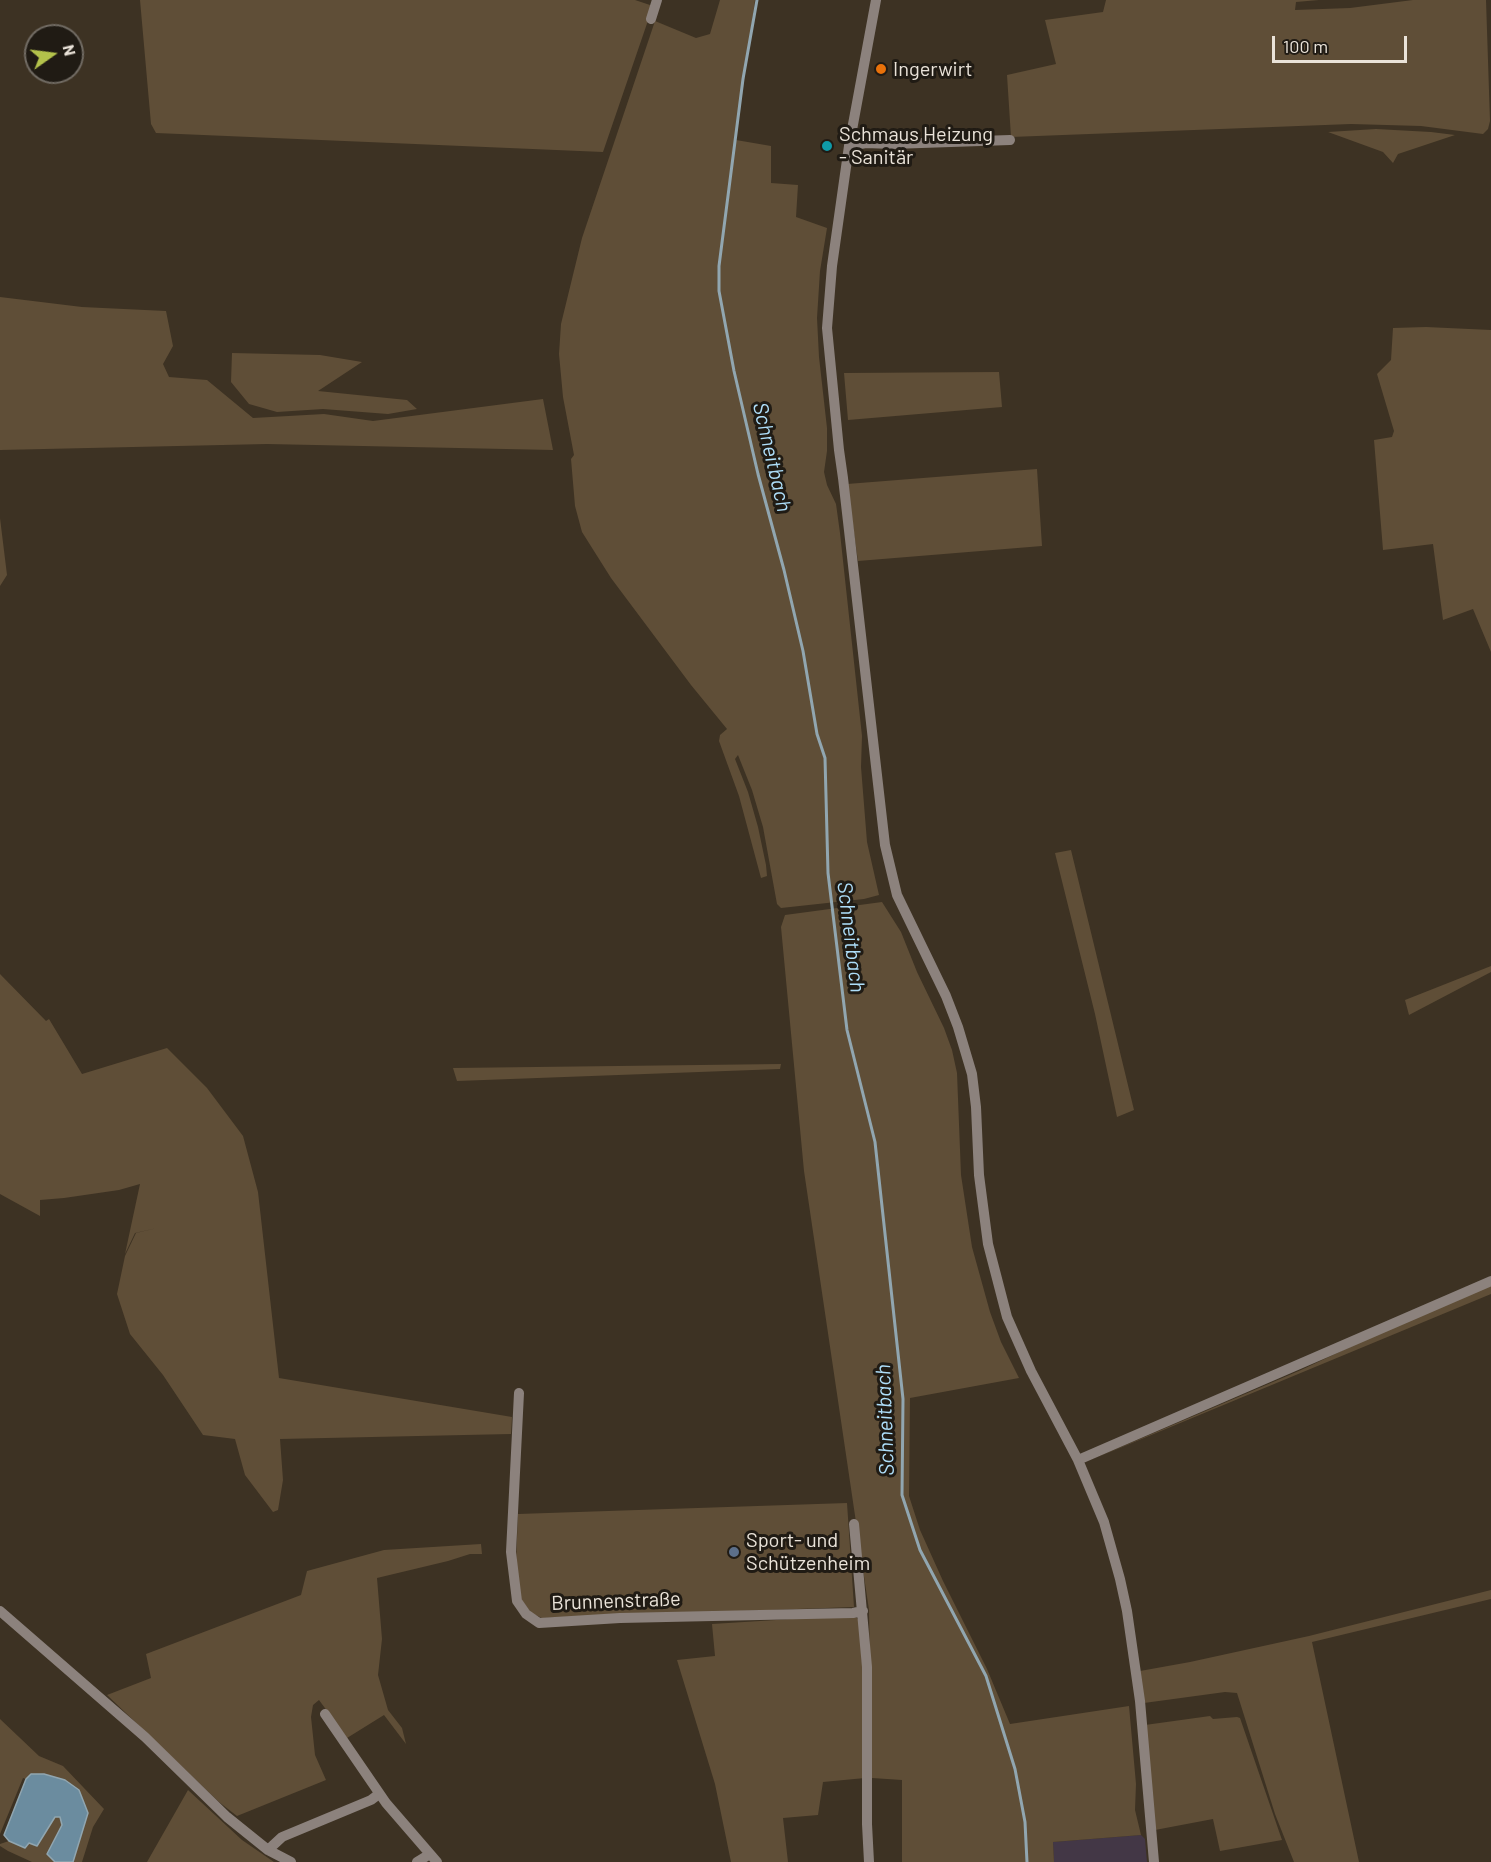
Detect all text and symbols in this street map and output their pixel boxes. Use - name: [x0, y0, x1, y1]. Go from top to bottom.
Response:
- north arrow: [24, 24, 84, 84]
- scale bar: [1275, 24, 1410, 62]
- text: 100 m: [1283, 35, 1328, 57]
- text: N: [60, 43, 81, 57]
- place label: Ingerwirt: [893, 57, 973, 81]
- marker: Ingerwirt: [874, 62, 888, 76]
- place label: Schmaus Heizung - Sanitär: [839, 122, 993, 169]
- marker: Schmaus Heizung - Sanitär: [820, 139, 834, 153]
- water label: Schneitbach: [747, 400, 797, 514]
- water label: Schneitbach: [832, 880, 870, 994]
- water label: Schneitbach: [870, 1364, 900, 1476]
- place label: Sport- und Schützenheim: [746, 1528, 870, 1575]
- marker: Sport- und Schützenheim: [727, 1545, 741, 1559]
- street label: Brunnenstraße: [551, 1587, 681, 1615]

